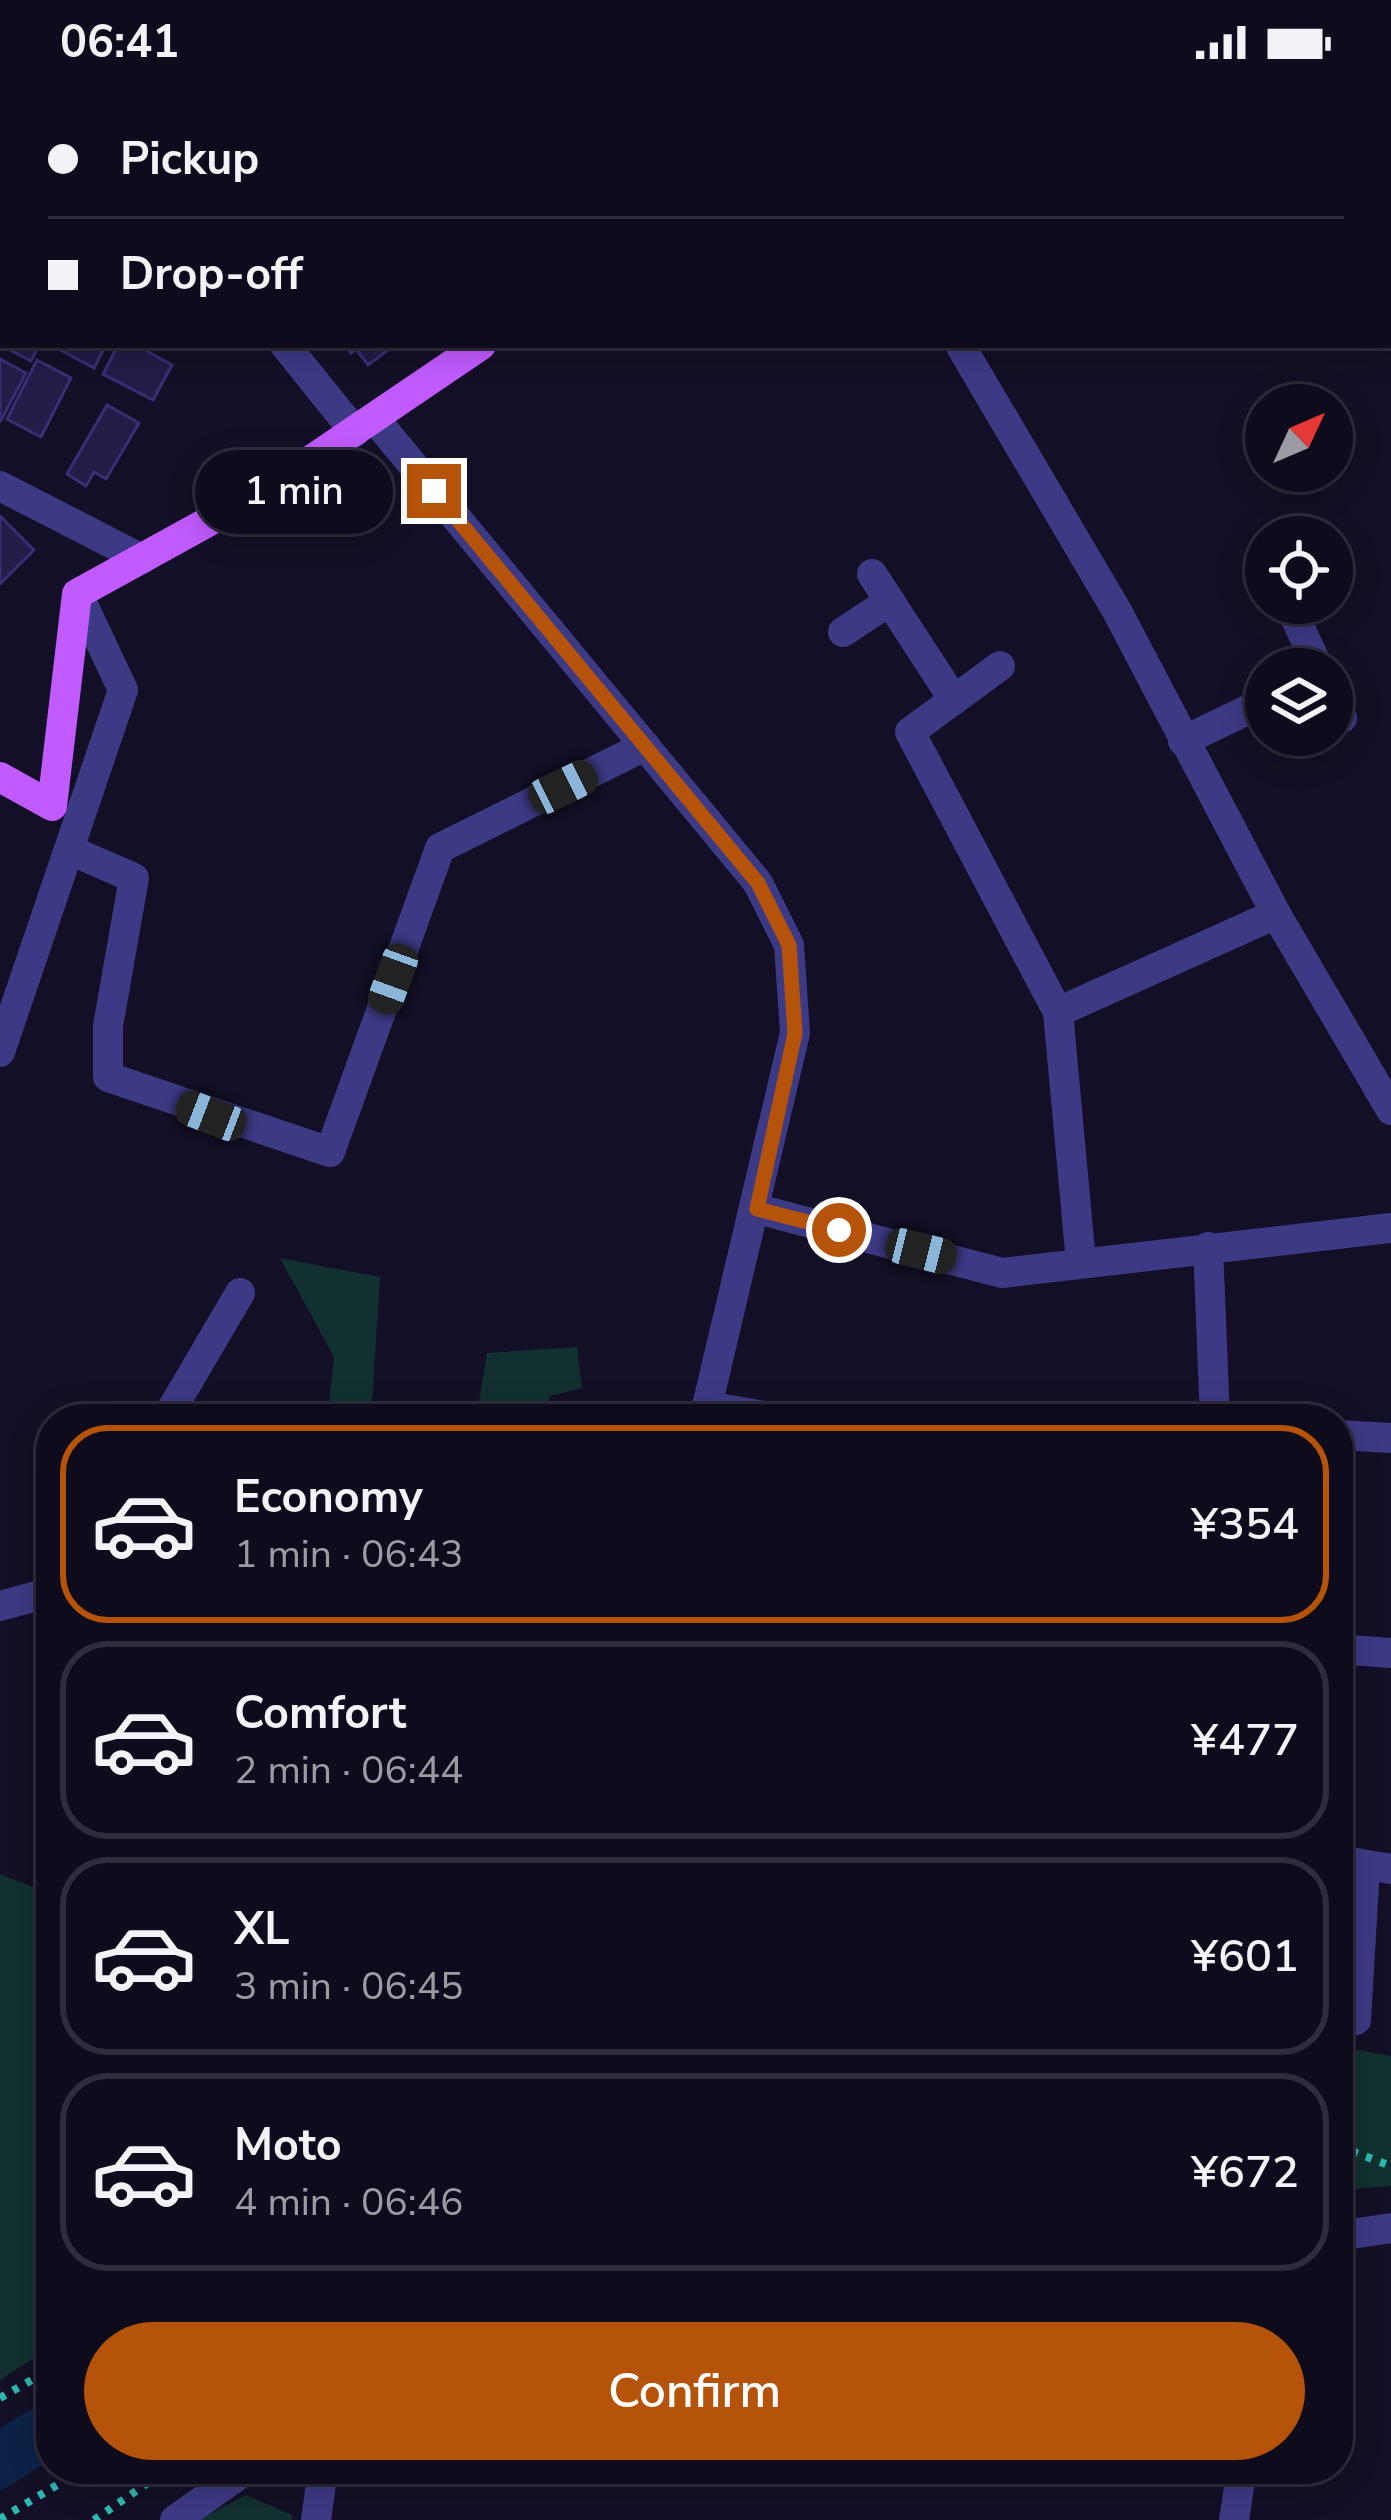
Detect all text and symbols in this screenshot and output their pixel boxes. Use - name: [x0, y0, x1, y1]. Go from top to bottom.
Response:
- text: 06:41: [60, 12, 179, 73]
- text: Pickup: [120, 129, 259, 190]
- text: Drop-off: [120, 244, 303, 305]
- north arrow: [1245, 384, 1353, 492]
- map controls: [1245, 384, 1353, 756]
- callout: 1 min: [194, 449, 392, 533]
- route end: [407, 464, 461, 518]
- text: 1 min: [244, 465, 344, 518]
- button: locate: [1245, 516, 1353, 624]
- button: layers: [1245, 648, 1353, 756]
- car: [523, 755, 603, 819]
- car: [364, 939, 422, 1019]
- car: [171, 1086, 251, 1146]
- route start: [812, 1203, 866, 1257]
- car: [882, 1225, 960, 1277]
- text: Economy: [234, 1467, 423, 1528]
- icon: car: [90, 1470, 198, 1578]
- text: ¥354: [1191, 1494, 1299, 1555]
- text: 1 min · 06:43: [234, 1528, 463, 1581]
- text: Comfort: [234, 1683, 406, 1744]
- icon: car: [90, 1686, 198, 1794]
- text: ¥477: [1191, 1710, 1299, 1771]
- text: 2 min · 06:44: [234, 1744, 463, 1797]
- text: XL: [234, 1899, 290, 1960]
- icon: car: [90, 1902, 198, 2010]
- text: ¥601: [1191, 1926, 1299, 1987]
- text: 3 min · 06:45: [234, 1960, 463, 2013]
- text: Moto: [234, 2115, 342, 2176]
- icon: car: [90, 2118, 198, 2226]
- text: ¥672: [1191, 2142, 1299, 2203]
- text: 4 min · 06:46: [234, 2176, 463, 2229]
- button: Confirm: [84, 2322, 1305, 2460]

